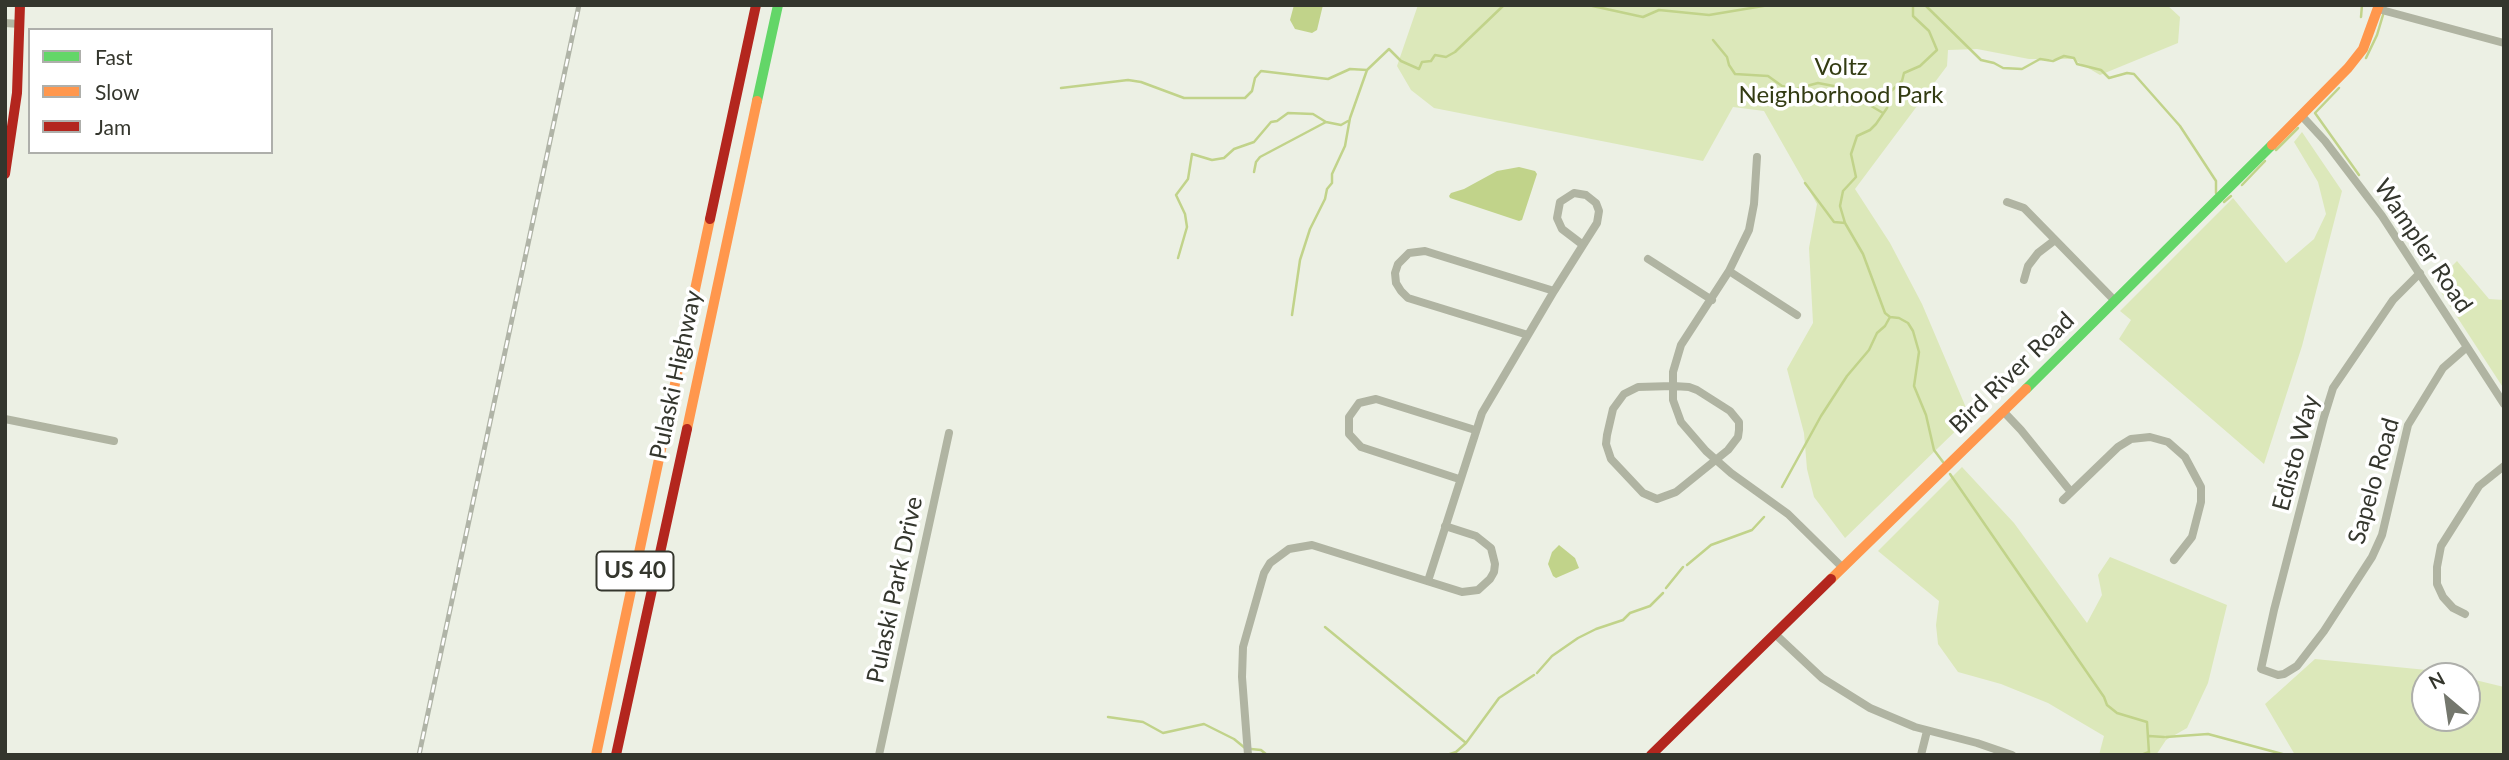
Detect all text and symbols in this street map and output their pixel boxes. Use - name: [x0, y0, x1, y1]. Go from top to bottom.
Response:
- legend: [28, 28, 273, 154]
- text: Fast: [95, 44, 132, 69]
- park label: Voltz Neighborhood Park: [1738, 53, 1944, 109]
- text: Slow: [95, 79, 139, 104]
- text: Jam: [95, 114, 131, 139]
- street label: Wampler Road: [2368, 174, 2478, 318]
- street label: Pulaski Highway: [644, 288, 708, 462]
- street label: Bird River Road: [1944, 306, 2080, 440]
- street label: Edisto Way: [2267, 392, 2325, 514]
- street label: Sapelo Road: [2342, 415, 2406, 547]
- street label: Pulaski Park Drive: [861, 494, 929, 686]
- road number: US 40: [596, 552, 674, 590]
- north arrow: [2411, 662, 2481, 732]
- text: N: [2425, 666, 2449, 694]

